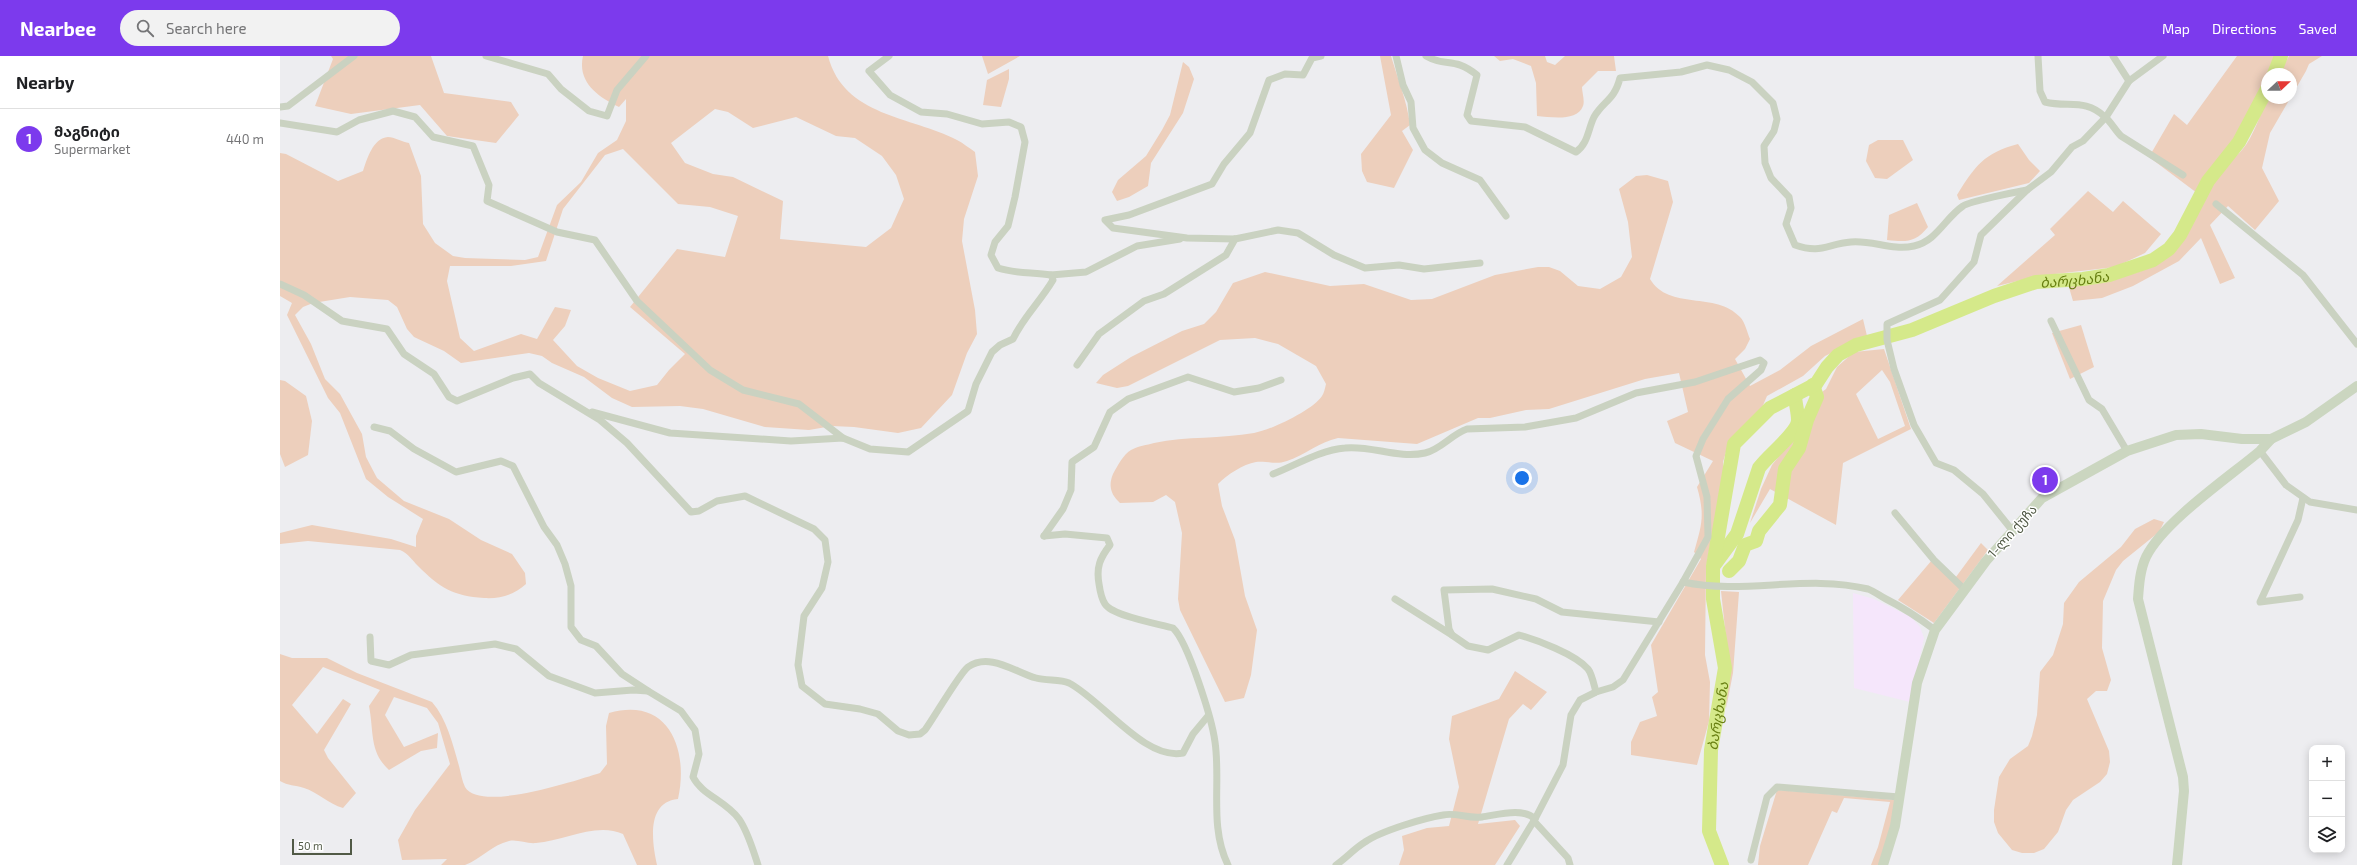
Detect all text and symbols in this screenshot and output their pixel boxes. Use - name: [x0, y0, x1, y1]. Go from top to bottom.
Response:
- search box: [120, 10, 400, 46]
- text: Nearbee: [20, 17, 96, 40]
- icon: search: [134, 17, 156, 39]
- text: Search here: [166, 19, 247, 37]
- text: Map: [2162, 20, 2190, 37]
- text: Directions: [2212, 20, 2277, 37]
- text: Saved: [2299, 20, 2337, 37]
- north arrow: [2261, 68, 2297, 104]
- text: Nearby: [16, 72, 74, 92]
- text: მაგნიტი: [54, 122, 120, 140]
- text: 1: [26, 131, 32, 147]
- text: 440 m: [226, 131, 264, 147]
- text: Supermarket: [54, 141, 131, 157]
- water label: ბარცხანა: [2040, 267, 2110, 290]
- pin: 1: [2032, 465, 2058, 495]
- your location: [1512, 468, 1532, 488]
- street label: 1-ლი ქუჩა: [1984, 501, 2041, 562]
- water label: ბარცხანა: [1703, 680, 1731, 751]
- map controls: [2309, 745, 2345, 853]
- button: +: [2309, 745, 2345, 781]
- button: −: [2309, 781, 2345, 817]
- button: layers: [2309, 817, 2345, 853]
- scale bar: [292, 837, 352, 856]
- text: 50 m: [298, 839, 323, 852]

